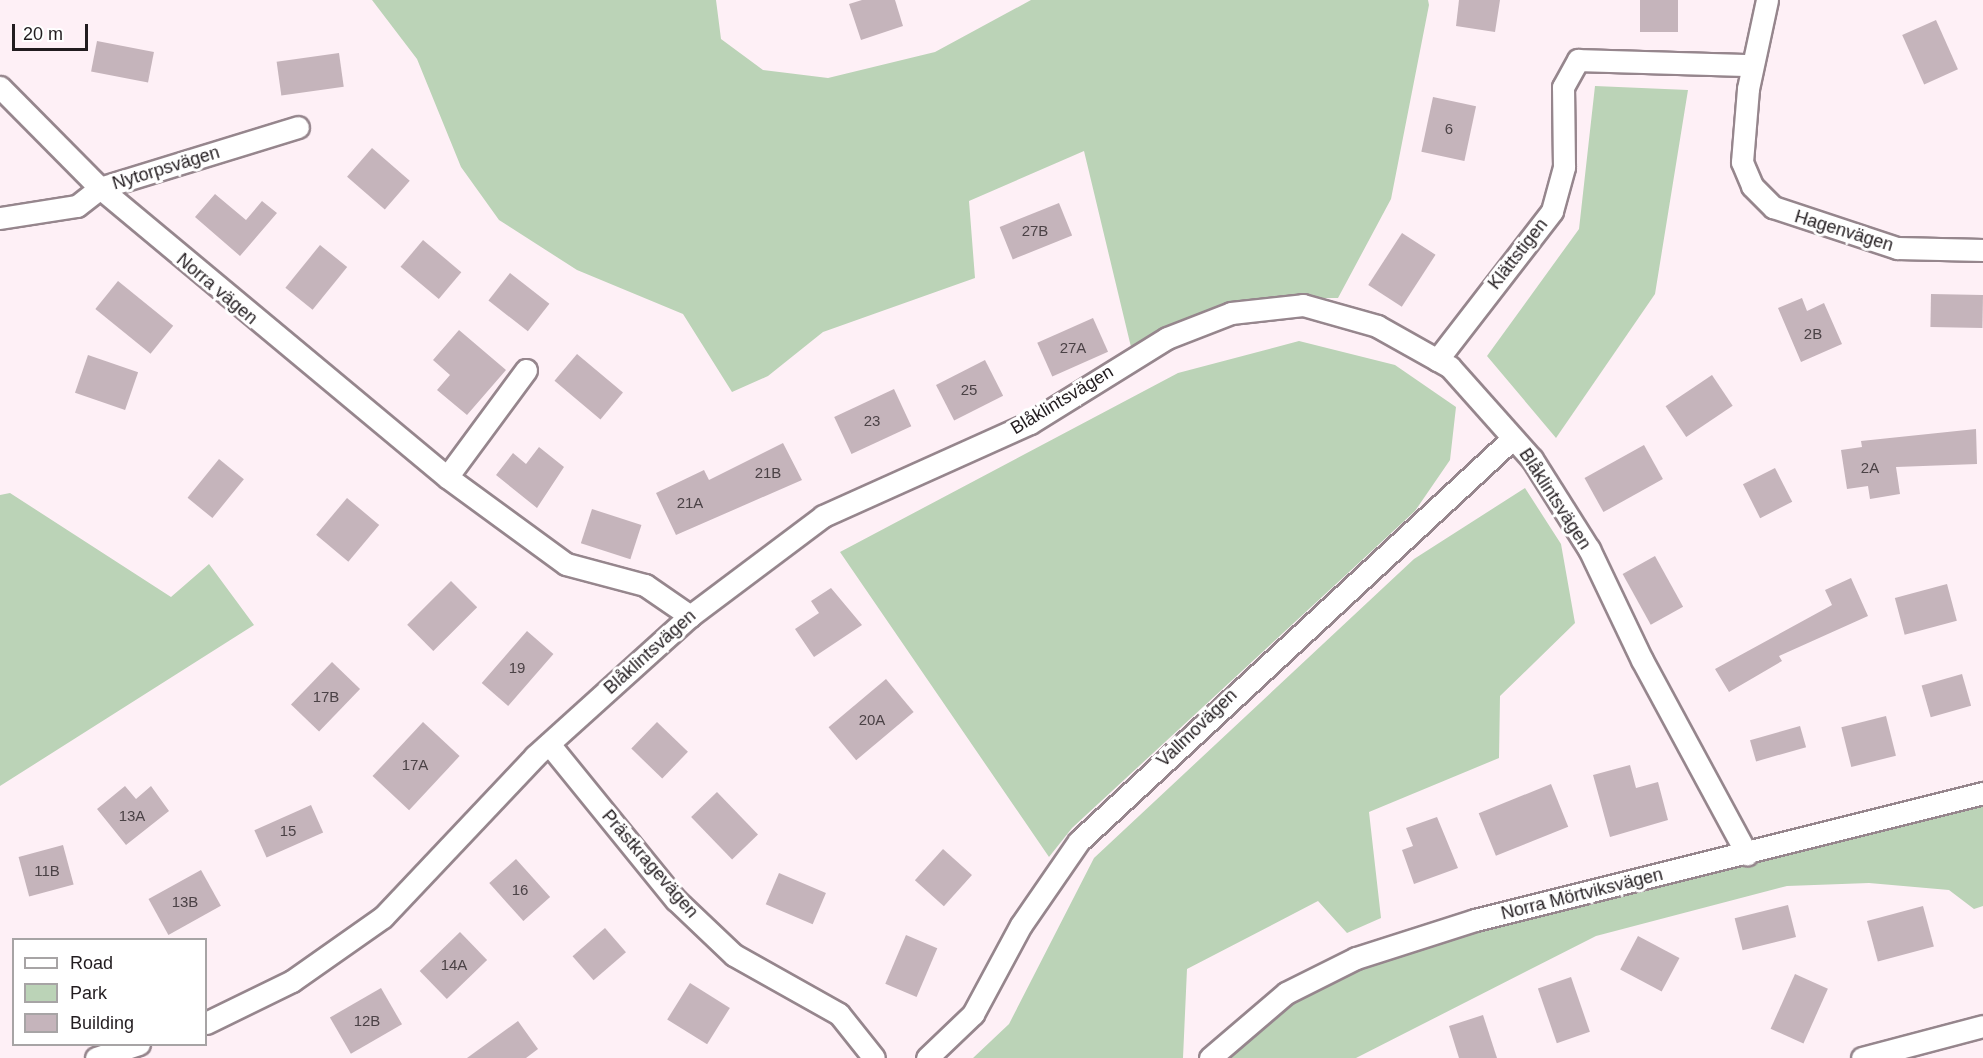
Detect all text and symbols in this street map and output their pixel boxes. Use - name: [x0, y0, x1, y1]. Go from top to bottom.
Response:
- scale bar: [15, 12, 92, 50]
- text: 20 m: [23, 24, 63, 44]
- house number: 6: [1445, 120, 1453, 138]
- street label: Nytorpsvägen: [110, 141, 222, 195]
- street label: Hagenvägen: [1792, 206, 1896, 256]
- street label: Klättstigen: [1484, 214, 1552, 294]
- house number: 27B: [1022, 222, 1048, 240]
- street label: Norra vägen: [172, 249, 262, 329]
- house number: 2B: [1804, 325, 1822, 343]
- house number: 27A: [1060, 339, 1086, 357]
- street label: Blåklintsvägen: [1007, 361, 1117, 439]
- house number: 25: [961, 381, 977, 399]
- house number: 23: [864, 412, 880, 430]
- street label: Blåklintsvägen: [1514, 444, 1596, 554]
- house number: 2A: [1861, 459, 1879, 477]
- house number: 21B: [755, 464, 781, 482]
- house number: 21A: [677, 494, 703, 512]
- street label: Blåklintsvägen: [600, 605, 700, 699]
- house number: 19: [509, 659, 525, 677]
- street label: Vallmovägen: [1153, 685, 1241, 771]
- house number: 17B: [313, 688, 339, 706]
- house number: 20A: [859, 711, 885, 729]
- house number: 17A: [402, 756, 428, 774]
- street label: Prästkragevägen: [597, 806, 703, 922]
- house number: 13A: [119, 807, 145, 825]
- house number: 15: [280, 822, 296, 840]
- house number: 11B: [34, 862, 60, 880]
- street label: Norra Mörtviksvägen: [1499, 863, 1665, 925]
- house number: 16: [512, 881, 528, 899]
- house number: 13B: [172, 893, 198, 911]
- legend: [12, 938, 207, 1046]
- text: Road: [70, 953, 113, 973]
- house number: 14A: [441, 956, 467, 974]
- text: Park: [70, 983, 107, 1003]
- house number: 12B: [354, 1012, 380, 1030]
- text: Building: [70, 1013, 134, 1033]

